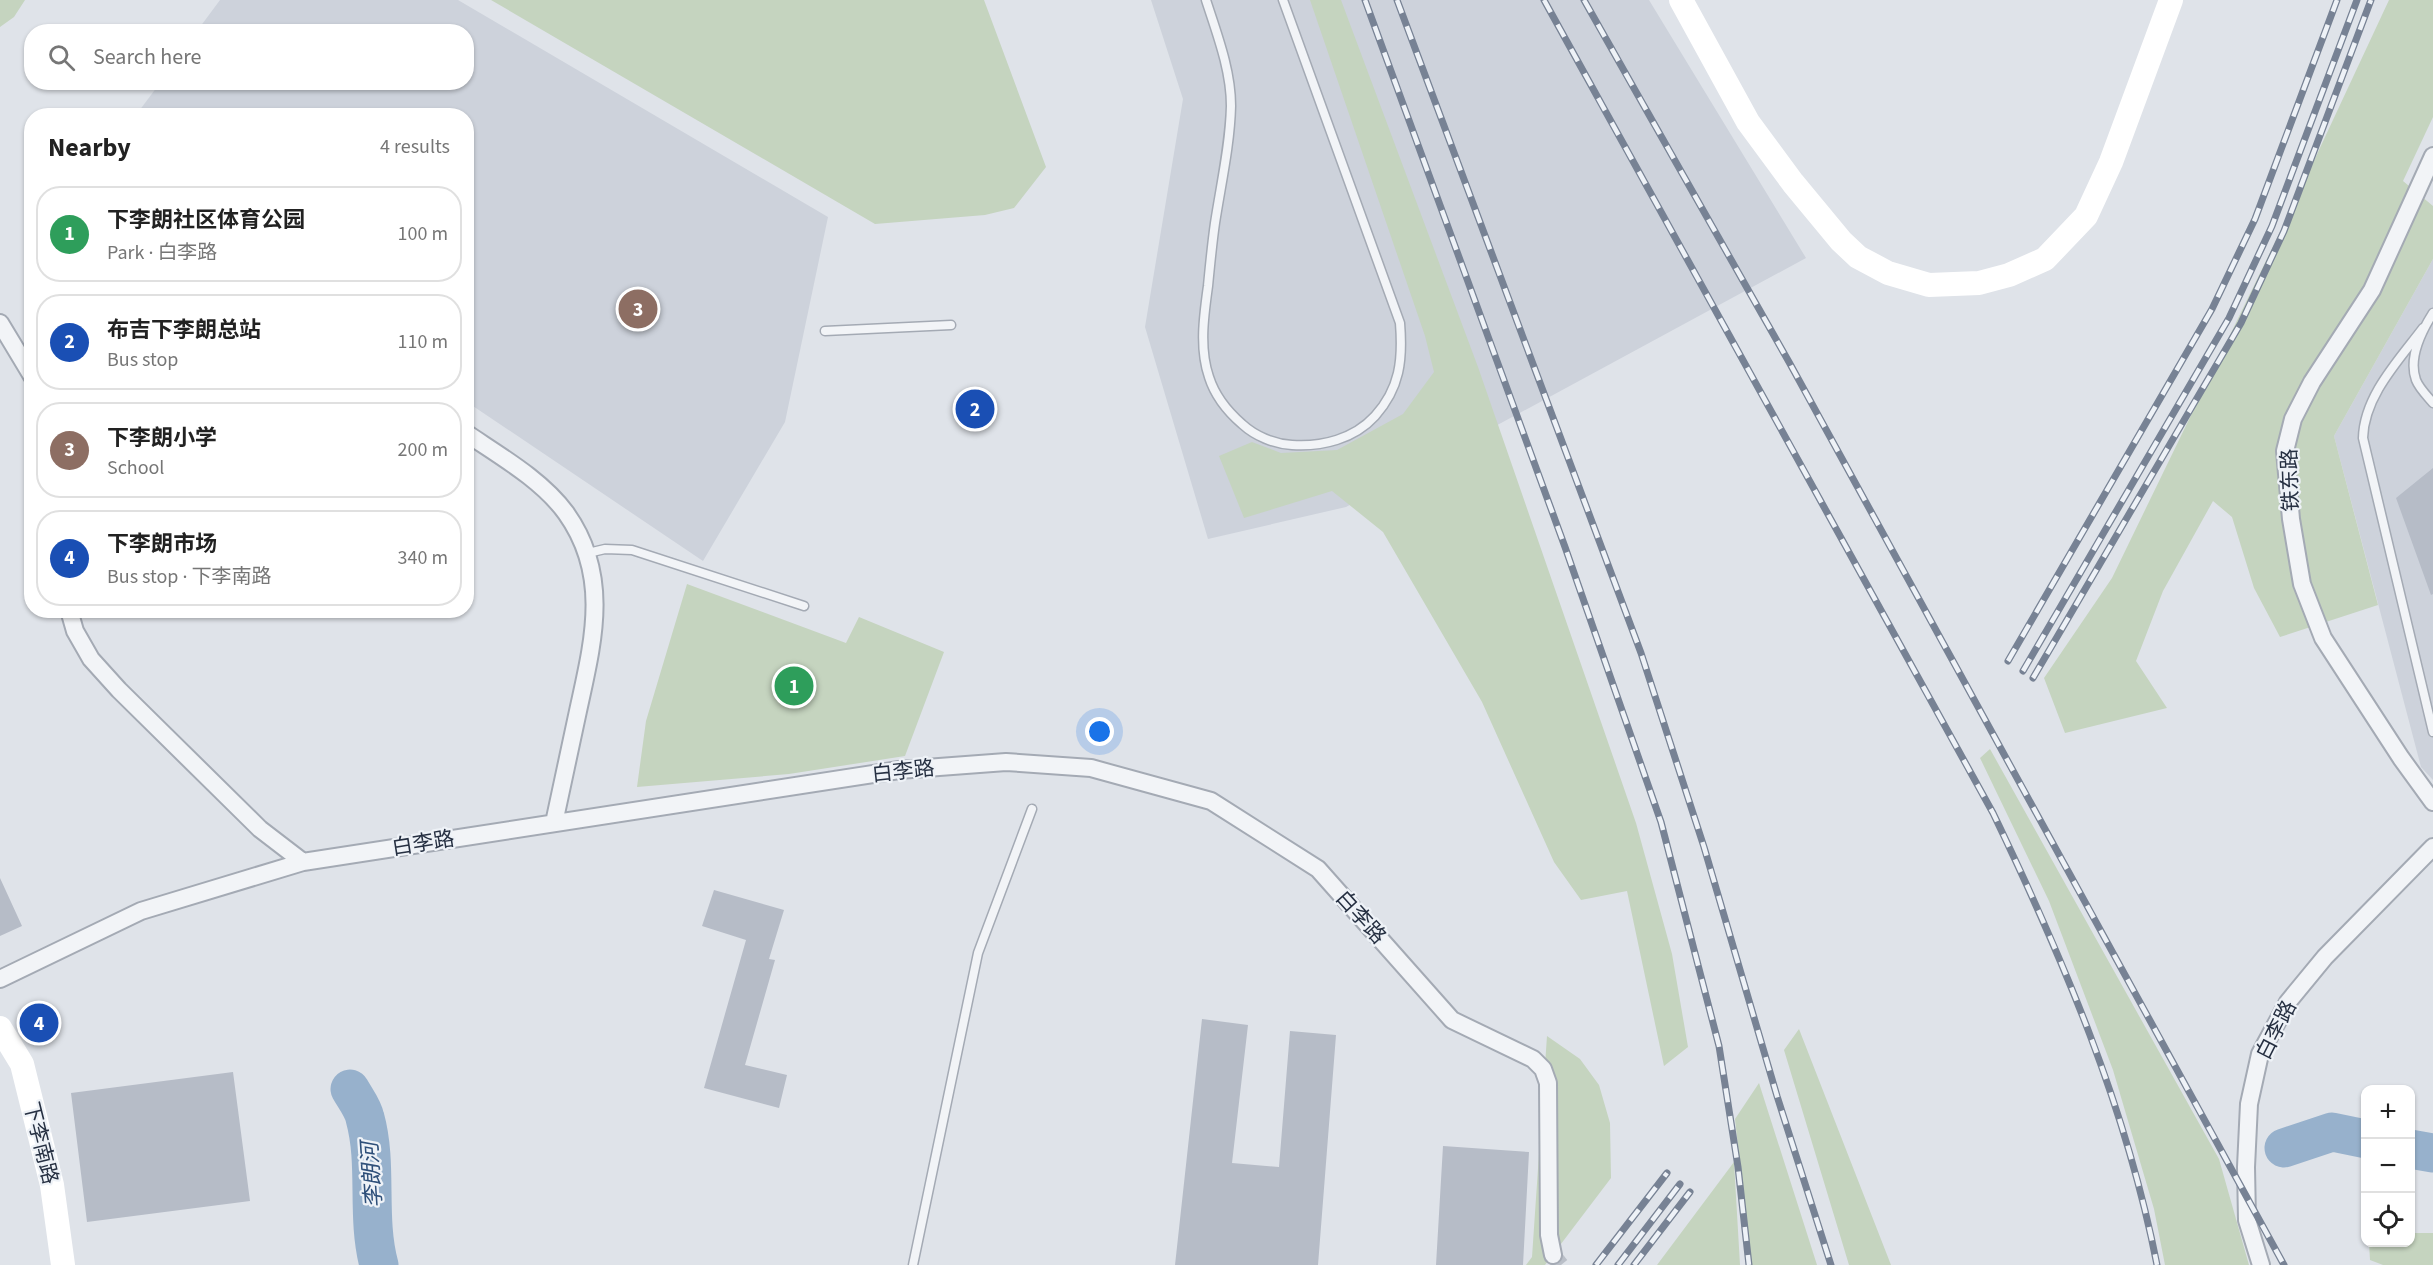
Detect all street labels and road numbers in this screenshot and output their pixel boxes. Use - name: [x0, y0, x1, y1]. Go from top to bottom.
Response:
- street label: 铁东路: [2274, 448, 2306, 512]
- street label: 白李路: [870, 753, 936, 789]
- street label: 白李路: [390, 823, 456, 863]
- street label: 白李路: [1329, 884, 1393, 950]
- street label: 白李路: [2248, 995, 2304, 1065]
- street label: 下李南路: [16, 1099, 66, 1187]

